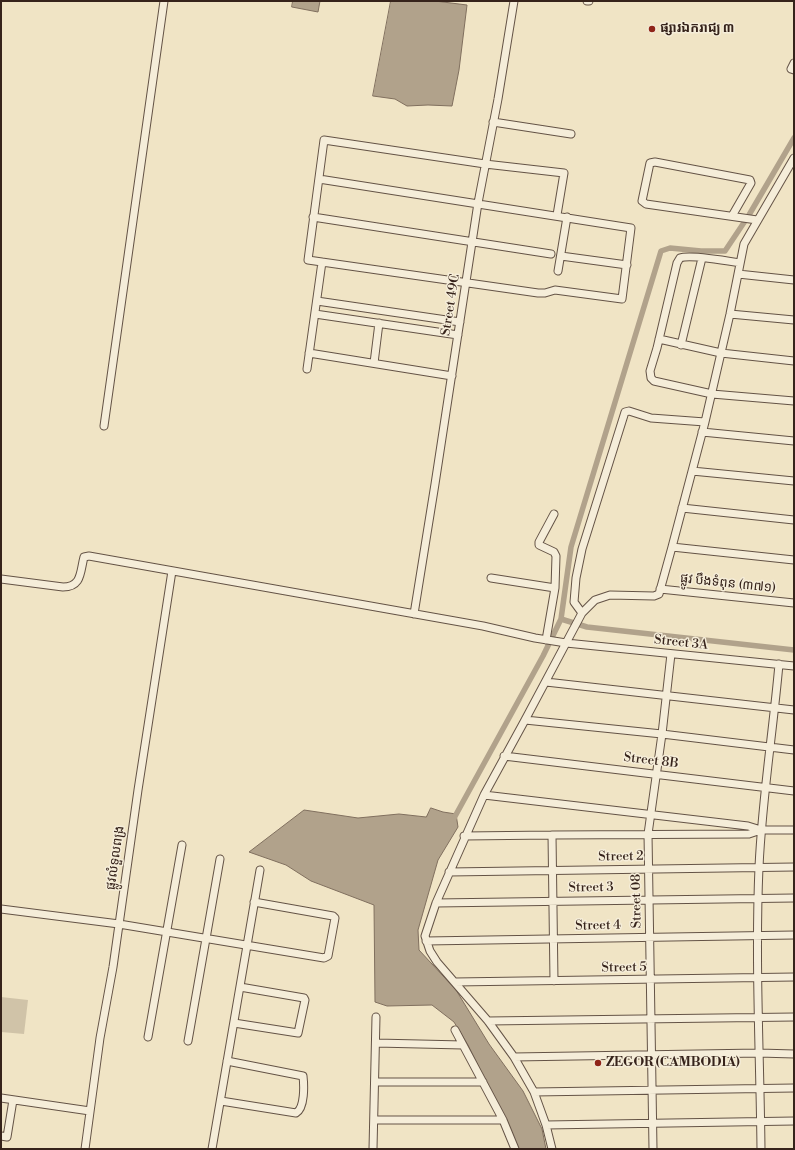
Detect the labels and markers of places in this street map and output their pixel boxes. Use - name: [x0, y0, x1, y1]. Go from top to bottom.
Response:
- place label: ផ្សារឯករាជ្យ ៣: [660, 21, 734, 37]
- marker: ផ្សារឯករាជ្យ ៣: [647, 24, 657, 34]
- place label: ZEGOR (CAMBODIA): [606, 1055, 740, 1071]
- marker: ZEGOR (CAMBODIA): [593, 1058, 603, 1068]

